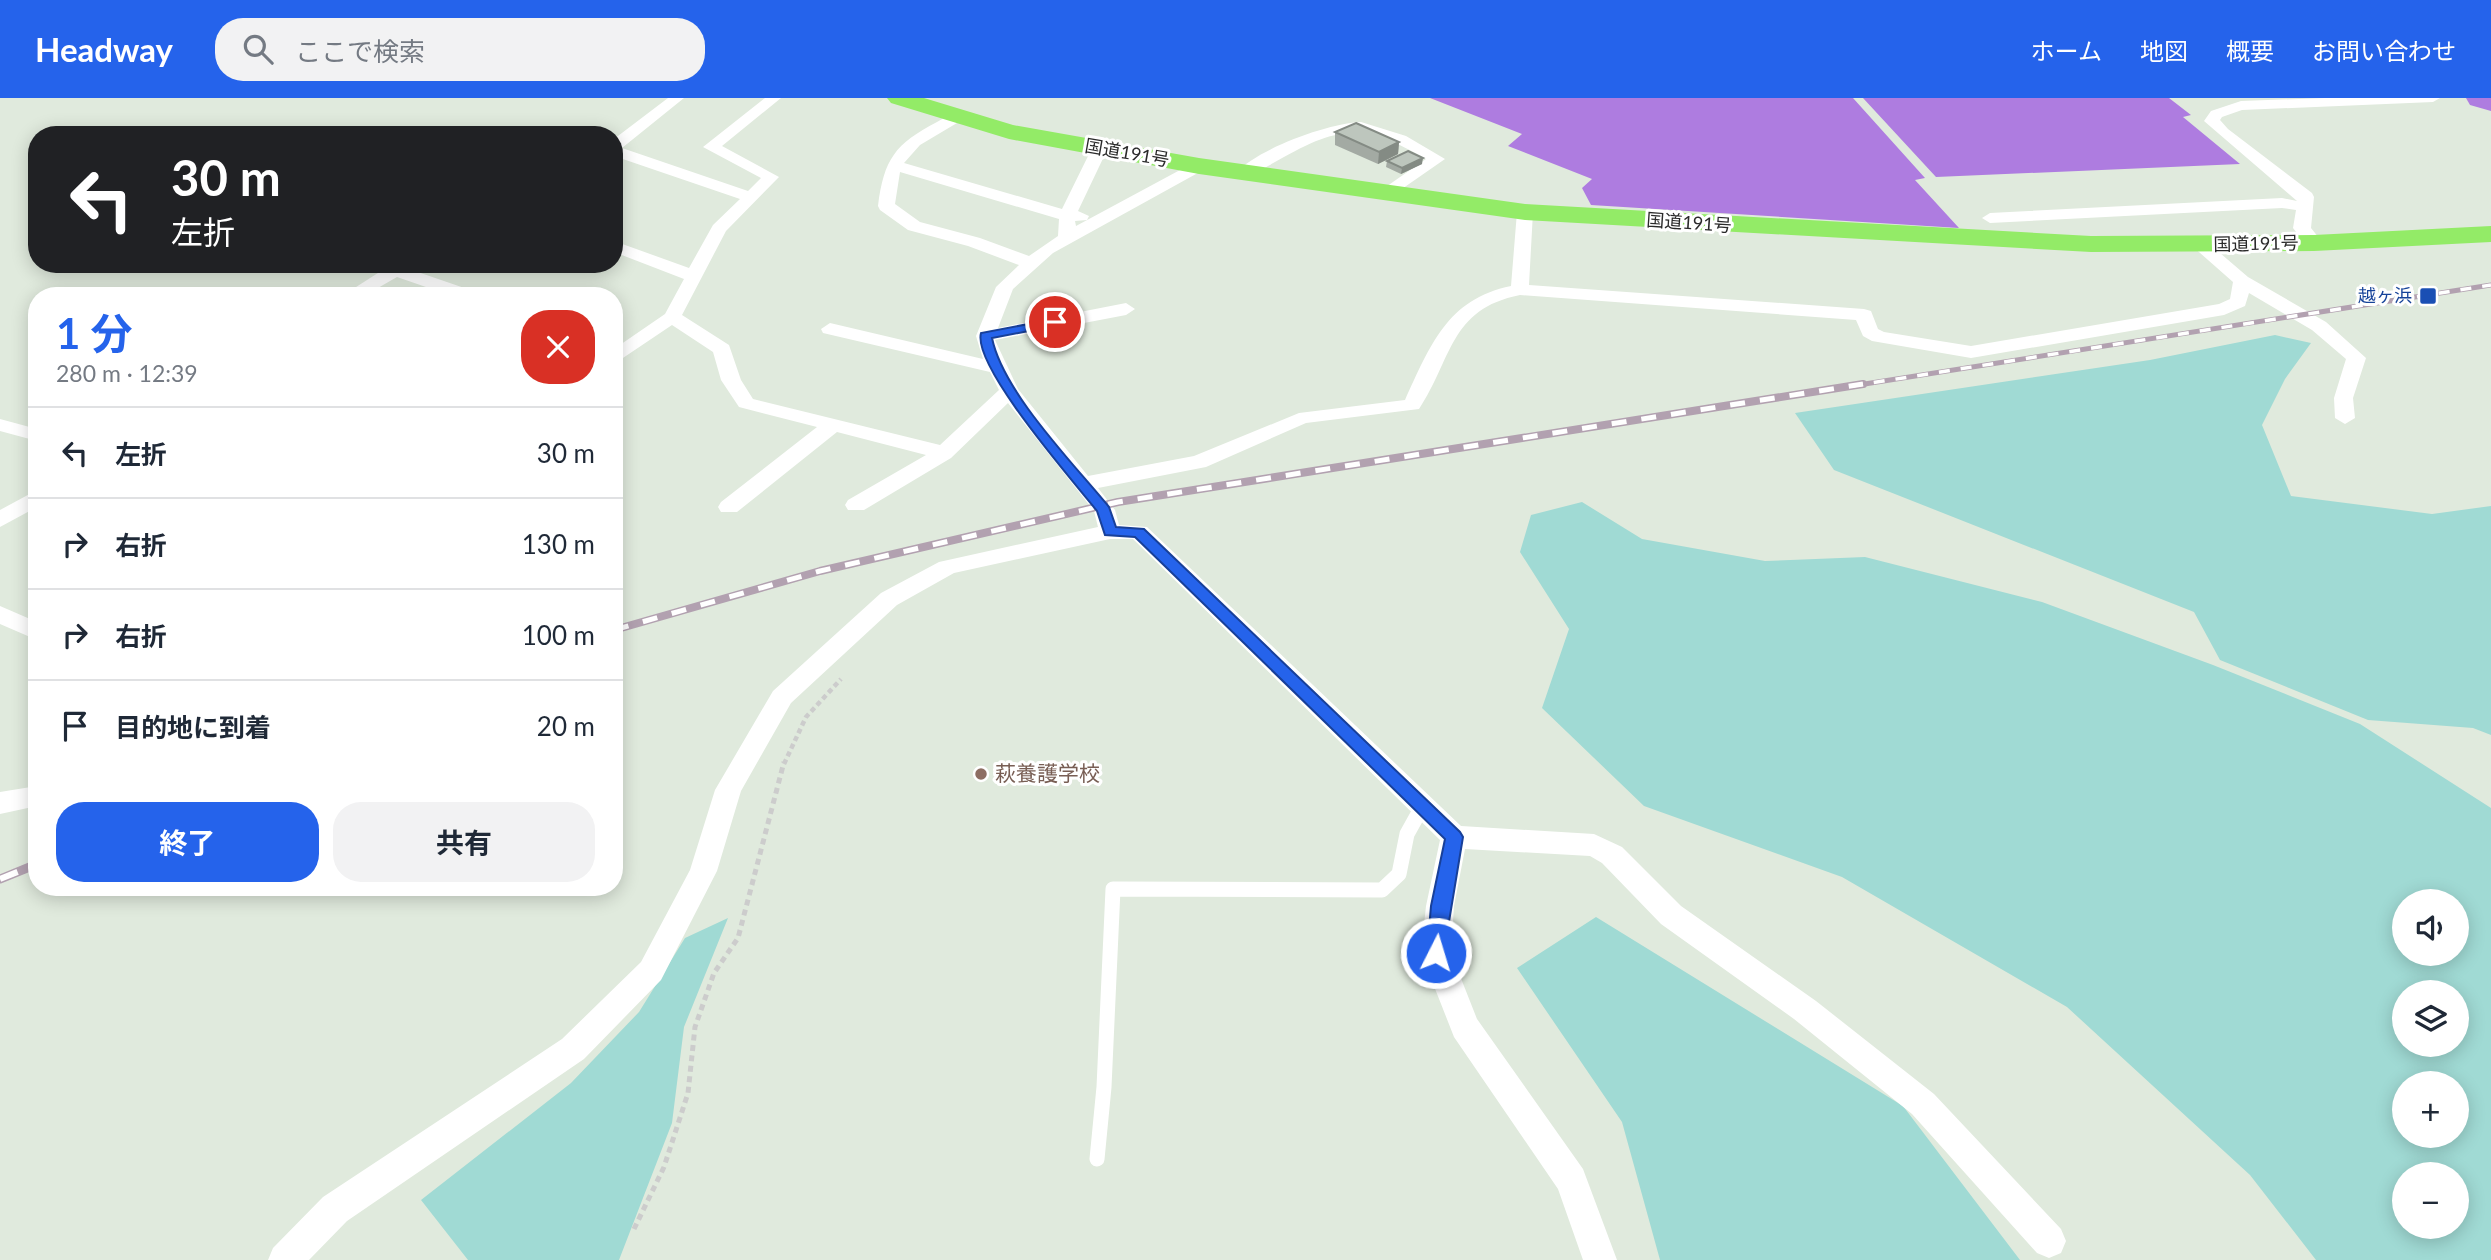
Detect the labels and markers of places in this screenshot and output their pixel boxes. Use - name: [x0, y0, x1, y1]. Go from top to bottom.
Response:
- place label: 越ヶ浜: [2358, 284, 2412, 306]
- marker: 越ヶ浜: [2418, 286, 2438, 306]
- pin: [1025, 292, 1085, 352]
- place label: 萩養護学校: [995, 760, 1100, 785]
- marker: 萩養護学校: [973, 766, 989, 782]

